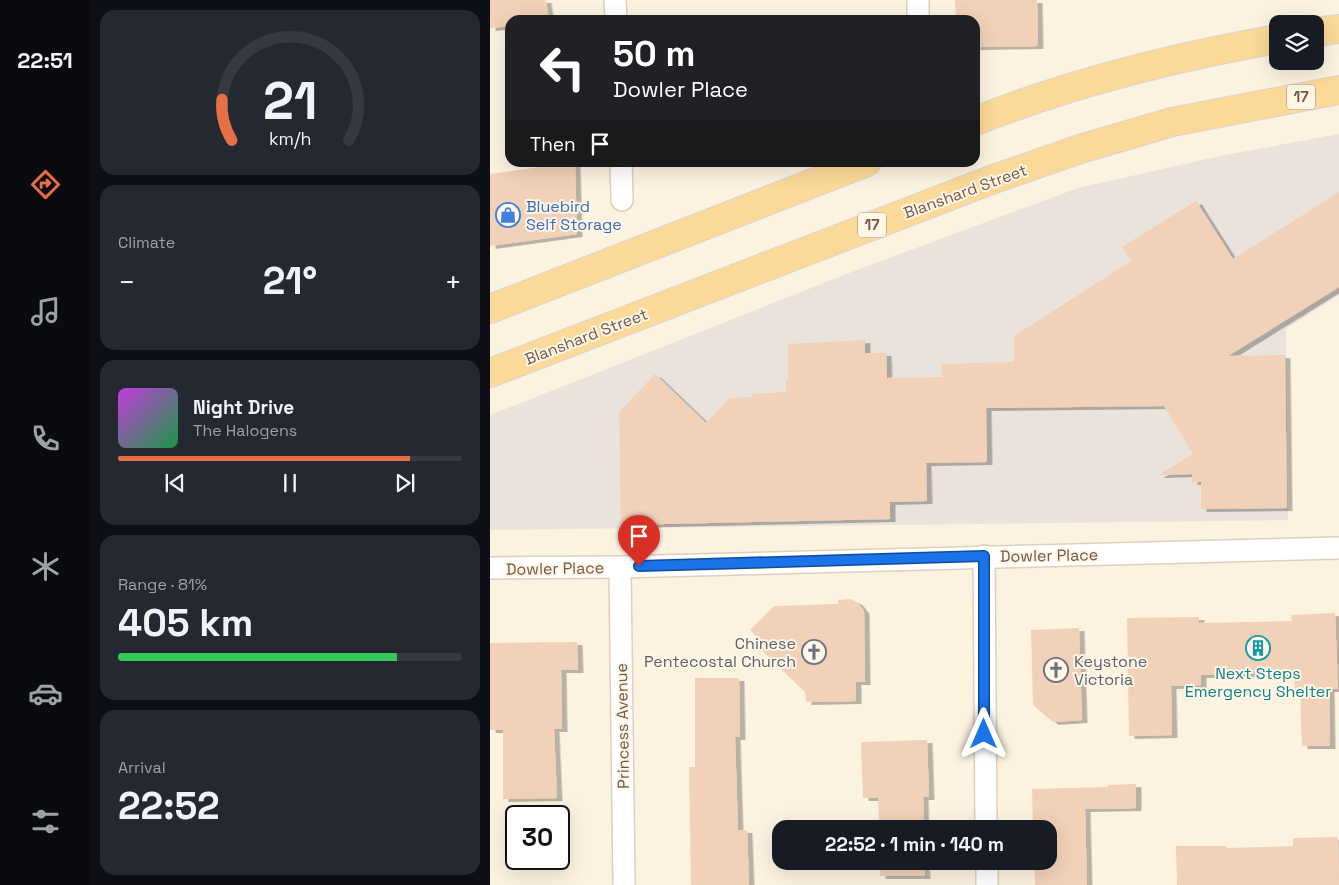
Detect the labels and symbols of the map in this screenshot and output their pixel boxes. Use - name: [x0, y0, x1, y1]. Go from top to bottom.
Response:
- road number: 17: [1287, 84, 1315, 110]
- street label: Blanshard Street: [900, 159, 1030, 224]
- place label: Bluebird Self Storage: [526, 196, 622, 235]
- shop icon: Bluebird Self Storage: [495, 202, 521, 228]
- road number: 17: [858, 212, 886, 238]
- street label: Blanshard Street: [522, 303, 651, 370]
- pin: [618, 515, 660, 566]
- street label: Dowler Place: [1000, 544, 1098, 567]
- street label: Dowler Place: [506, 557, 604, 580]
- place label: Chinese Pentecostal Church: [644, 633, 796, 672]
- building icon: Next Steps Emergency Shelter: [1245, 635, 1271, 661]
- church icon: Chinese Pentecostal Church: [801, 639, 827, 665]
- place label: Keystone Victoria: [1074, 651, 1147, 690]
- church icon: Keystone Victoria: [1043, 657, 1069, 683]
- street label: Princess Avenue: [611, 663, 634, 789]
- place label: Next Steps Emergency Shelter: [1185, 663, 1331, 702]
- position arrow: [957, 707, 1009, 759]
- speed limit sign: 30: [505, 805, 570, 870]

